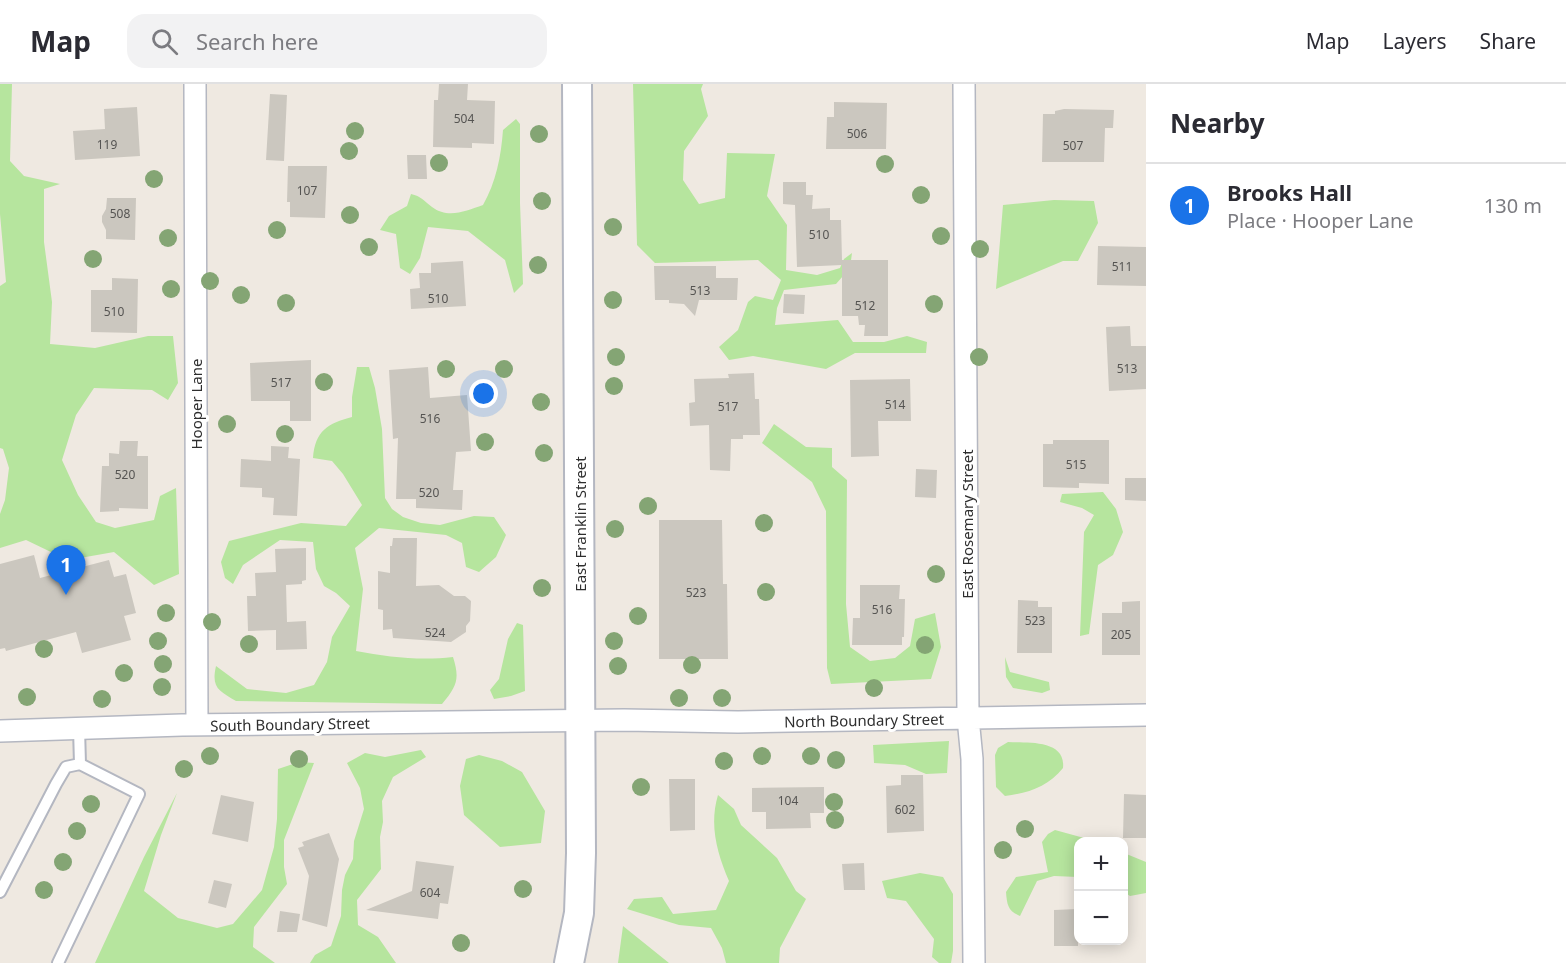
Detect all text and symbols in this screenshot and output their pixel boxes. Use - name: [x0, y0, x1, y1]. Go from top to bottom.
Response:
- search box: [127, 14, 547, 68]
- text: Map: [30, 22, 91, 60]
- icon: search: [148, 25, 181, 58]
- text: Search here: [196, 26, 318, 56]
- text: Map: [1306, 27, 1350, 55]
- text: Layers: [1383, 27, 1447, 55]
- text: Share: [1480, 27, 1536, 55]
- text: Nearby: [1170, 105, 1265, 141]
- house number: 504: [454, 110, 474, 127]
- house number: 506: [847, 125, 867, 142]
- house number: 119: [97, 136, 117, 153]
- house number: 507: [1063, 137, 1083, 154]
- text: Brooks Hall: [1227, 177, 1352, 207]
- house number: 107: [297, 182, 317, 199]
- text: 1: [1184, 192, 1195, 219]
- text: 130 m: [1484, 192, 1542, 219]
- house number: 508: [110, 205, 130, 222]
- text: Place · Hooper Lane: [1227, 207, 1414, 234]
- house number: 510: [809, 226, 829, 243]
- house number: 511: [1112, 258, 1132, 275]
- house number: 513: [690, 282, 710, 299]
- house number: 510: [428, 290, 448, 307]
- house number: 512: [855, 297, 875, 314]
- house number: 510: [104, 303, 124, 320]
- street label: Hooper Lane: [186, 358, 206, 450]
- house number: 513: [1117, 360, 1137, 377]
- house number: 517: [271, 374, 291, 391]
- your location: [469, 379, 498, 408]
- house number: 514: [885, 396, 905, 413]
- house number: 517: [718, 398, 738, 415]
- house number: 516: [420, 410, 440, 427]
- street label: East Rosemary Street: [957, 449, 977, 599]
- street label: East Franklin Street: [570, 456, 590, 592]
- house number: 515: [1066, 456, 1086, 473]
- house number: 520: [115, 466, 135, 483]
- house number: 520: [419, 484, 439, 501]
- pin: 1: [46, 546, 86, 595]
- house number: 523: [686, 584, 706, 601]
- house number: 516: [872, 601, 892, 618]
- house number: 523: [1025, 612, 1045, 629]
- house number: 524: [425, 624, 445, 641]
- house number: 205: [1111, 626, 1131, 643]
- street label: North Boundary Street: [784, 709, 945, 731]
- street label: South Boundary Street: [210, 713, 371, 735]
- house number: 104: [778, 792, 798, 809]
- house number: 602: [895, 801, 915, 818]
- map controls: [1074, 837, 1128, 945]
- button: +: [1074, 837, 1128, 891]
- house number: 604: [420, 884, 440, 901]
- button: −: [1074, 891, 1128, 945]

